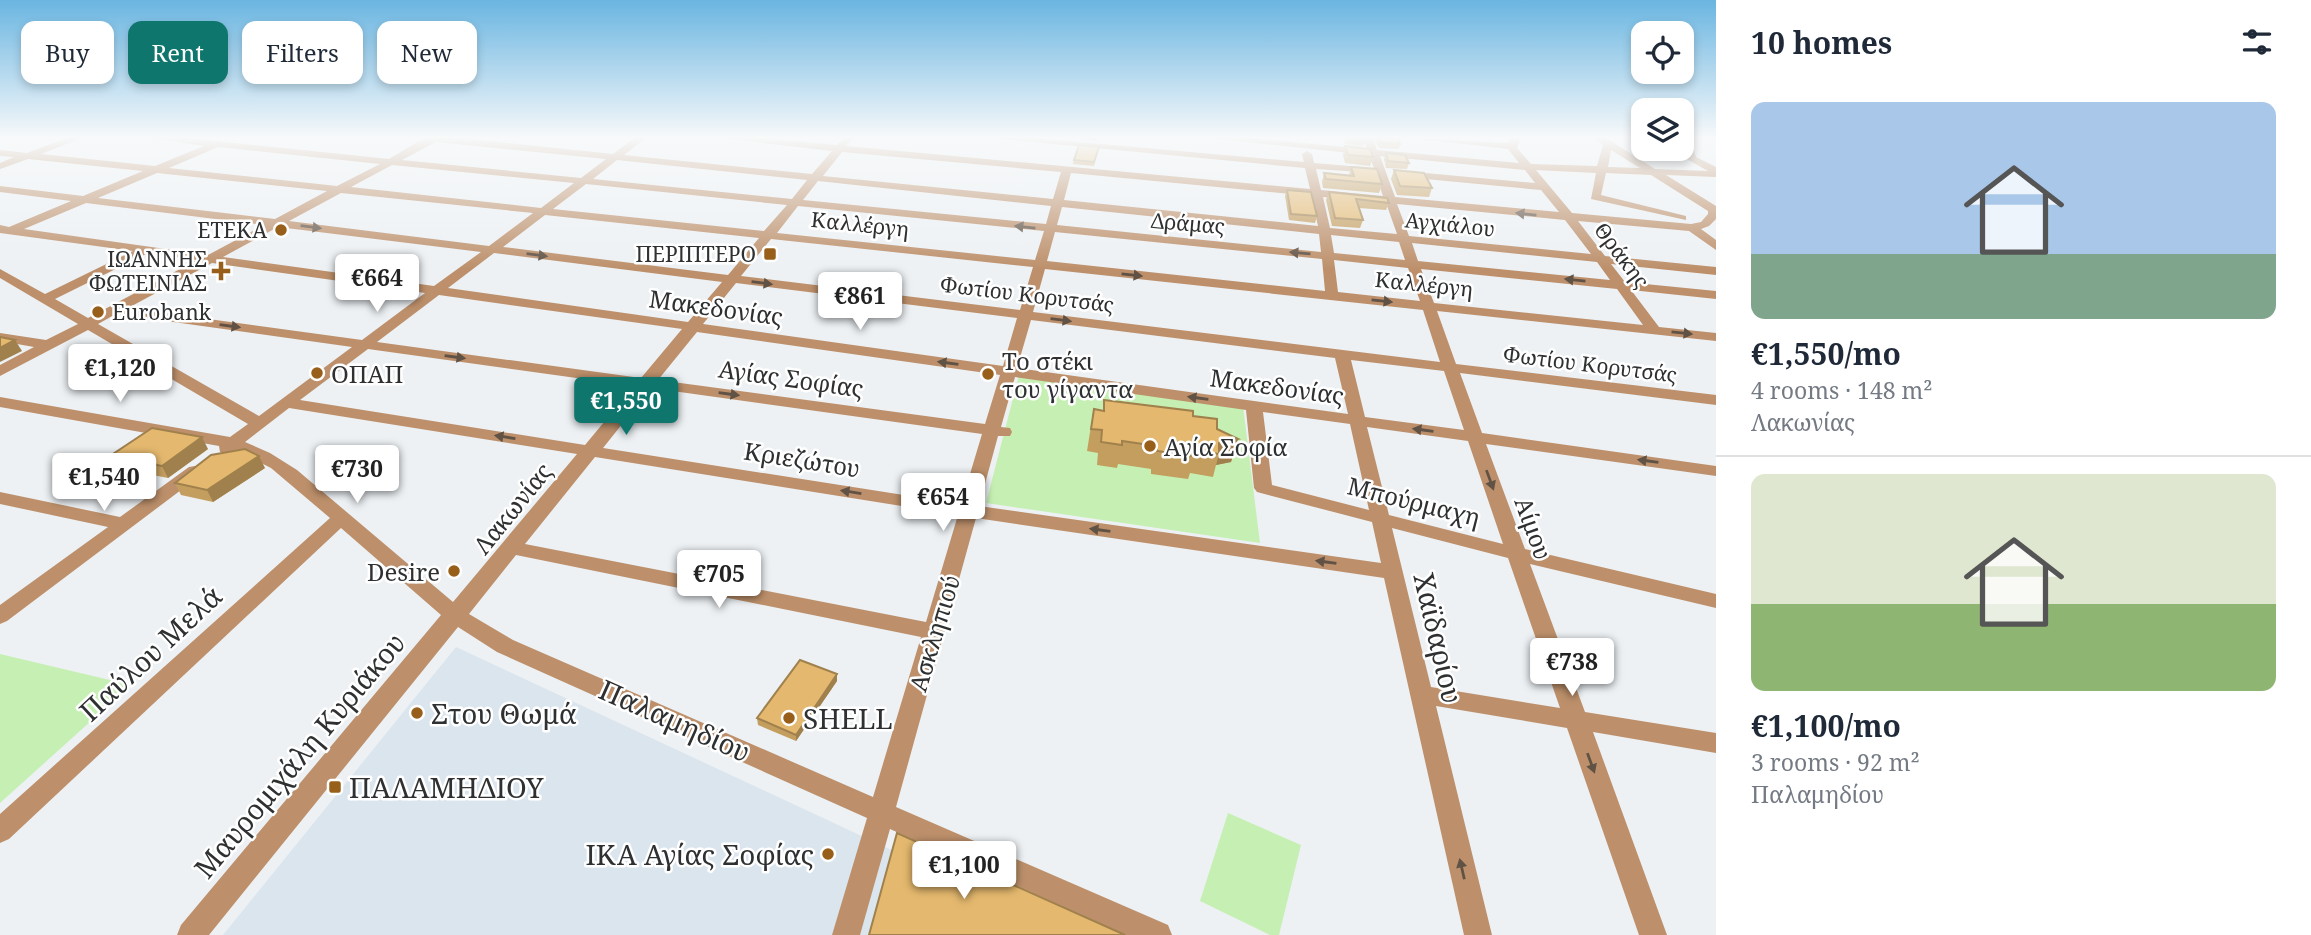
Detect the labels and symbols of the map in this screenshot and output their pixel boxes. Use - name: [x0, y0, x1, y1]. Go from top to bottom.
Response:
- street label: Καλλέργη: [810, 205, 910, 243]
- street label: Αγχιάλου: [1404, 205, 1496, 243]
- street label: Δράμας: [1150, 206, 1226, 240]
- one-way arrow: [1515, 208, 1537, 219]
- place label: ΕΤΕΚΑ: [197, 216, 267, 244]
- street label: Θράκης: [1588, 217, 1656, 293]
- one-way arrow: [300, 221, 322, 232]
- one-way arrow: [1013, 221, 1035, 232]
- marker: ΕΤΕΚΑ: [273, 222, 289, 238]
- place label: ΠΕΡΙΠΤΕΡΟ: [635, 240, 756, 268]
- place label: ΙΩΑΝΝΗΣ ΦΩΤΕΙΝΙΑΣ: [89, 245, 207, 297]
- marker: ΠΕΡΙΠΤΕΡΟ: [762, 246, 778, 262]
- one-way arrow: [1289, 247, 1311, 258]
- one-way arrow: [526, 249, 548, 260]
- pin: €664: [336, 254, 418, 314]
- marker: ΙΩΑΝΝΗΣ ΦΩΤΕΙΝΙΑΣ: [213, 263, 229, 279]
- street label: Καλλέργη: [1374, 265, 1474, 303]
- street label: Φωτίου Κορυτσάς: [938, 269, 1116, 319]
- one-way arrow: [1121, 270, 1143, 281]
- pin: €861: [819, 272, 901, 332]
- one-way arrow: [1564, 274, 1586, 285]
- one-way arrow: [752, 277, 774, 288]
- street label: Μακεδονίας: [647, 281, 785, 333]
- one-way arrow: [1372, 296, 1394, 307]
- place label: Eurobank: [112, 298, 212, 326]
- marker: Eurobank: [90, 304, 106, 320]
- one-way arrow: [1050, 314, 1072, 325]
- one-way arrow: [219, 321, 241, 332]
- one-way arrow: [1671, 328, 1693, 339]
- street label: Φωτίου Κορυτσάς: [1501, 339, 1679, 389]
- pin: €1,120: [63, 344, 177, 404]
- place label: Το στέκι του γίγαντα: [1002, 344, 1133, 405]
- one-way arrow: [444, 351, 466, 362]
- street label: Αγίας Σοφίας: [717, 352, 865, 404]
- place label: ΟΠΑΠ: [331, 357, 403, 390]
- one-way arrow: [937, 357, 959, 368]
- street label: Μακεδονίας: [1208, 360, 1346, 412]
- marker: ΟΠΑΠ: [309, 365, 325, 381]
- marker: Το στέκι του γίγαντα: [980, 366, 996, 382]
- pin: €1,550: [569, 378, 683, 437]
- one-way arrow: [718, 389, 740, 400]
- one-way arrow: [1187, 392, 1209, 403]
- one-way arrow: [1412, 424, 1434, 435]
- place label: Αγία Σοφία: [1164, 430, 1288, 463]
- one-way arrow: [494, 431, 516, 442]
- street label: Κριεζώτου: [742, 434, 862, 484]
- marker: Αγία Σοφία: [1142, 438, 1158, 454]
- pin: €730: [316, 446, 398, 505]
- pin: €1,540: [47, 454, 161, 513]
- street label: Λακωνίας: [465, 455, 559, 561]
- one-way arrow: [1637, 455, 1659, 466]
- street label: Μπούρμαχη: [1344, 469, 1484, 533]
- one-way arrow: [1485, 469, 1496, 490]
- pin: €654: [902, 474, 984, 533]
- one-way arrow: [840, 486, 862, 497]
- street label: Αίμου: [1508, 492, 1560, 564]
- one-way arrow: [1089, 524, 1111, 535]
- pin: €705: [678, 550, 760, 610]
- place label: Desire: [367, 555, 440, 588]
- one-way arrow: [1314, 556, 1336, 567]
- marker: Desire: [446, 563, 462, 579]
- street label: Χαϊδαρίου: [1406, 569, 1472, 707]
- street label: Ασκληπιού: [901, 571, 967, 695]
- street label: Παύλου Μελά: [70, 577, 230, 729]
- street label: Μαυρομιχάλη Κυριάκου: [185, 624, 413, 886]
- pin: €738: [1531, 638, 1613, 698]
- street label: Παλαμηδίου: [593, 670, 757, 770]
- place label: Στου Θωμά: [431, 694, 577, 732]
- place label: SHELL: [803, 699, 893, 737]
- marker: Στου Θωμά: [409, 705, 425, 721]
- marker: SHELL: [781, 710, 797, 726]
- one-way arrow: [1586, 753, 1597, 774]
- place label: ΠΑΛΑΜΗΔΙΟΥ: [349, 768, 544, 806]
- marker: ΠΑΛΑΜΗΔΙΟΥ: [327, 779, 343, 795]
- place label: ΙΚΑ Αγίας Σοφίας: [586, 835, 814, 873]
- pin: €1,100: [907, 842, 1021, 901]
- marker: ΙΚΑ Αγίας Σοφίας: [820, 846, 836, 862]
- one-way arrow: [1456, 857, 1467, 879]

